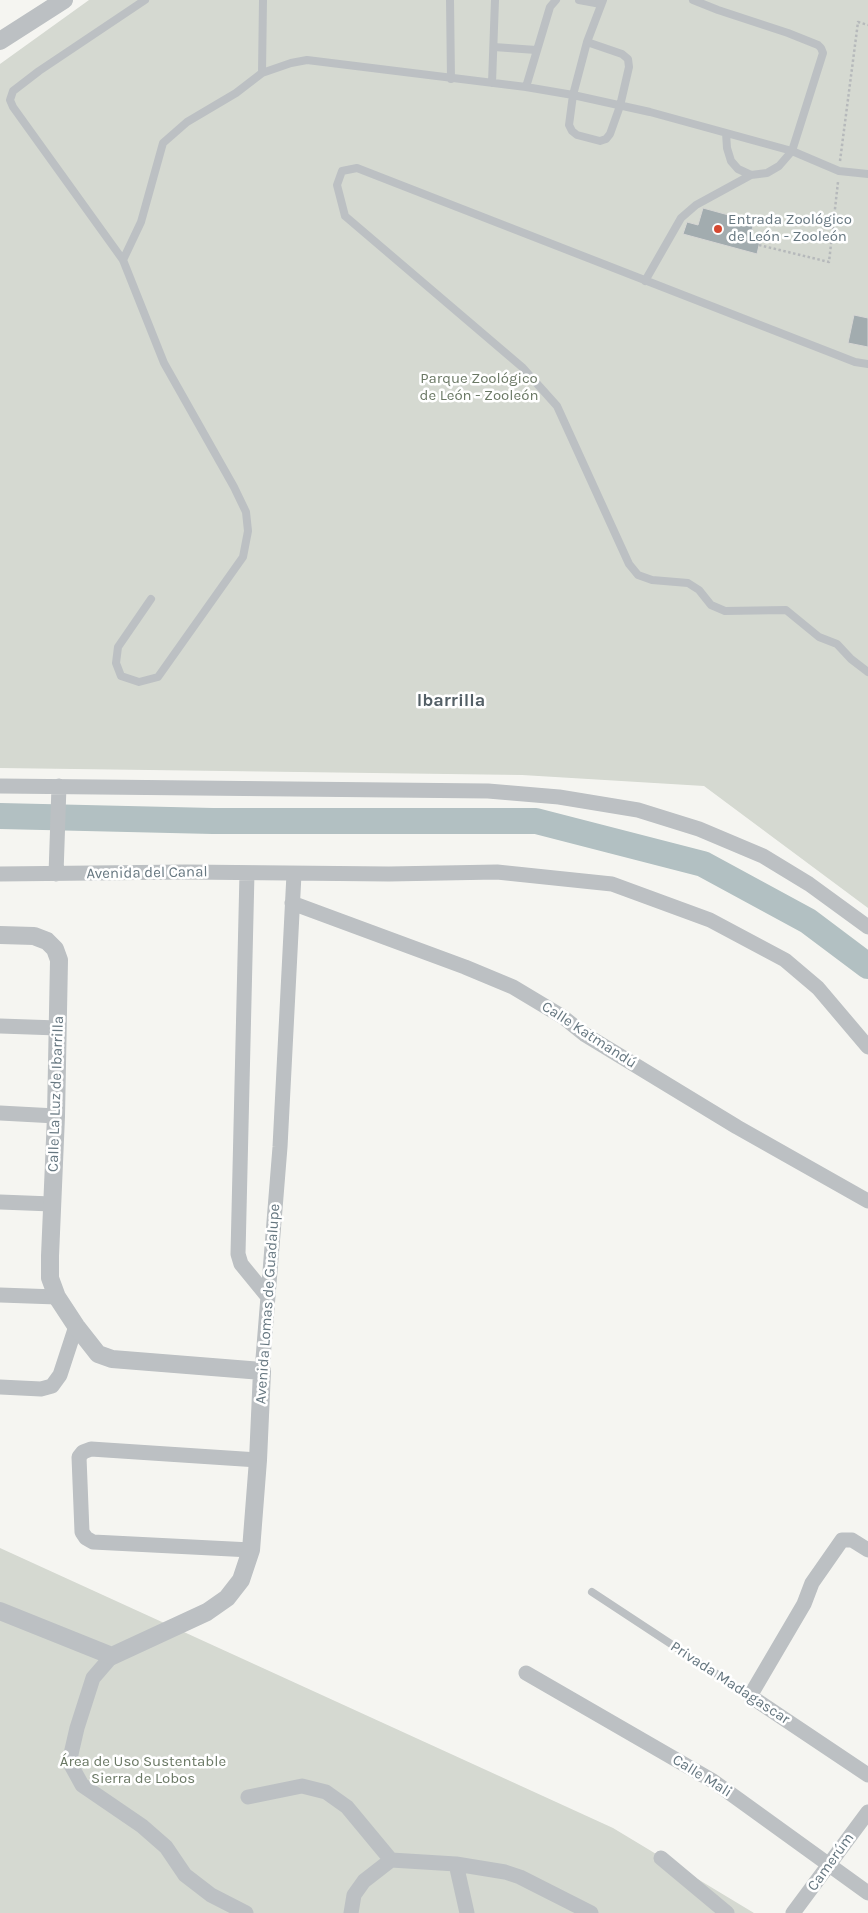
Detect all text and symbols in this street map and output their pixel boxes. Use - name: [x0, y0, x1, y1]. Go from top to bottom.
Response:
- place label: Entrada Zoológico de León - Zooleón: [728, 211, 852, 246]
- marker: Entrada Zoológico de León - Zooleón: [712, 223, 724, 235]
- park label: Parque Zoológico de León - Zooleón: [420, 370, 538, 405]
- district label: Ibarrilla: [417, 690, 485, 712]
- street label: Avenida del Canal: [86, 863, 208, 883]
- street label: Calle Katmandú: [538, 998, 640, 1072]
- street label: Calle La Luz de Ibarrilla: [44, 1016, 68, 1172]
- street label: Avenida Lomas de Guadalupe: [252, 1203, 284, 1405]
- street label: Privada Madagascar: [667, 1638, 793, 1728]
- street label: Calle Mali: [669, 1751, 735, 1801]
- park label: Área de Uso Sustentable Sierra de Lobos: [60, 1753, 226, 1788]
- street label: Camerúm: [804, 1829, 858, 1895]

